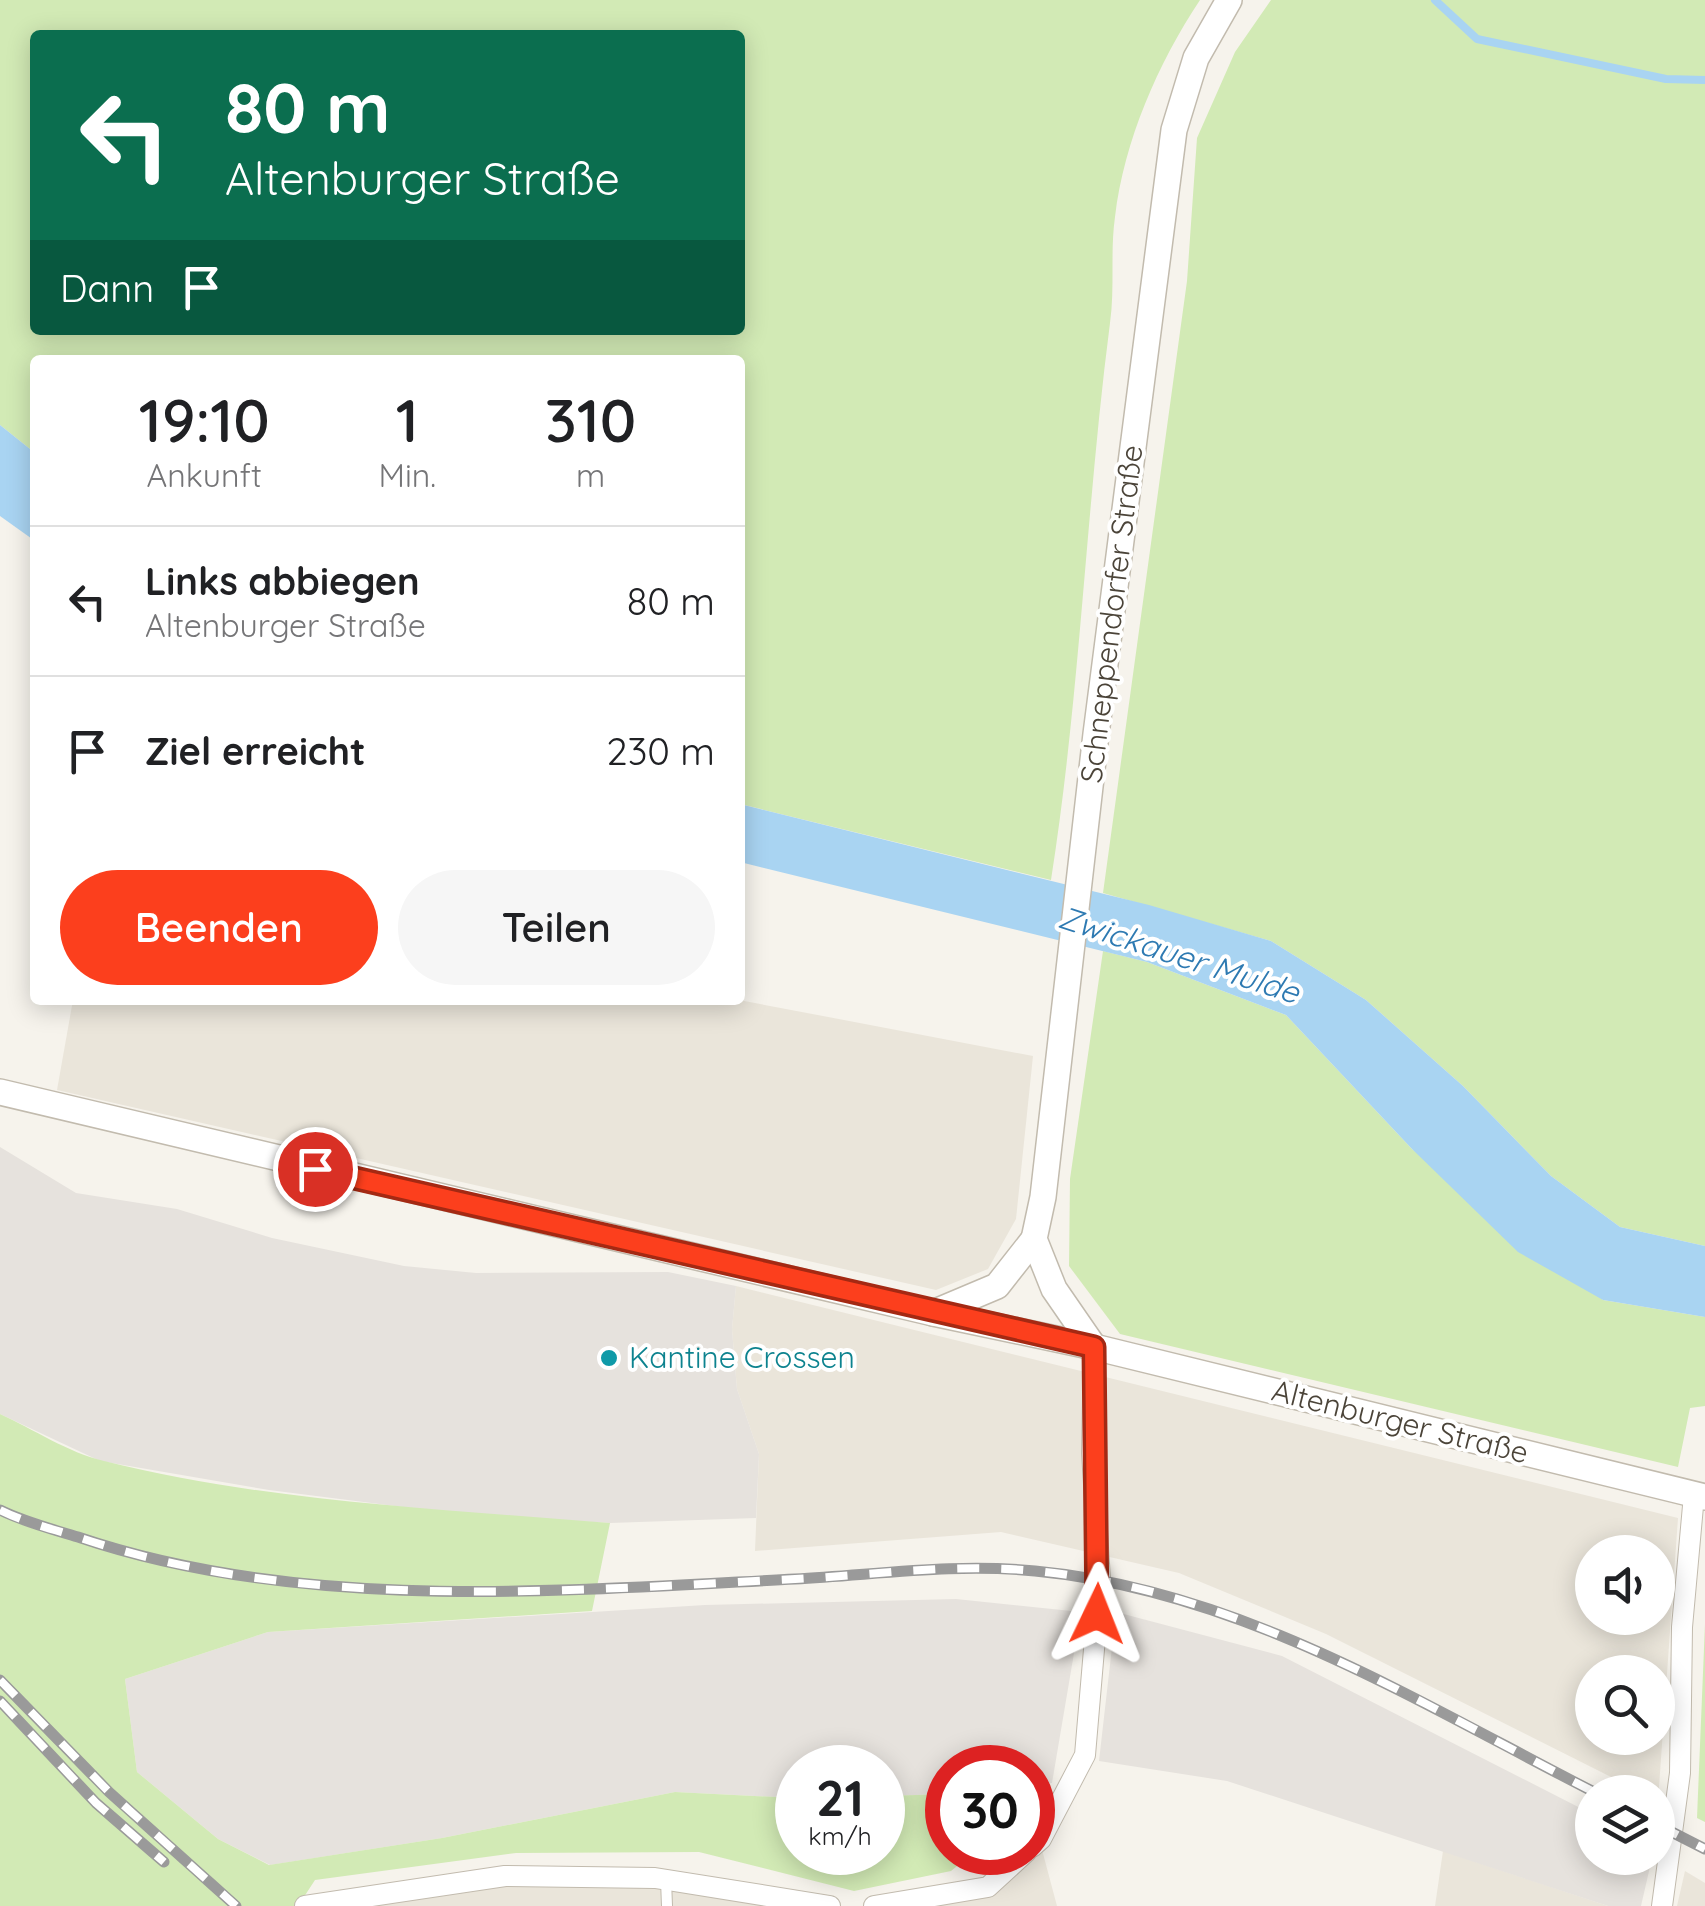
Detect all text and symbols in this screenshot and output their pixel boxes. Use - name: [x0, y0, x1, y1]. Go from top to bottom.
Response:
- text: 80 m: [225, 63, 390, 151]
- icon: left: [60, 70, 190, 200]
- text: Altenburger Straße: [225, 150, 620, 206]
- icon: arrive: [174, 260, 229, 315]
- text: Dann: [60, 264, 154, 312]
- text: 19:10: [139, 382, 270, 457]
- text: 1: [396, 382, 419, 457]
- text: 310: [545, 382, 636, 457]
- street label: Schneppendorfer Straße: [1071, 443, 1151, 785]
- text: Ankunft: [147, 455, 262, 495]
- text: Min.: [378, 455, 436, 495]
- text: m: [576, 455, 605, 495]
- text: Links abbiegen: [145, 557, 420, 605]
- icon: left: [60, 574, 115, 629]
- text: 80 m: [627, 577, 715, 625]
- text: Altenburger Straße: [145, 605, 426, 645]
- icon: arrive: [60, 724, 115, 779]
- text: Ziel erreicht: [145, 727, 365, 775]
- text: 230 m: [606, 727, 715, 775]
- button: Beenden: [60, 870, 378, 985]
- button: Teilen: [398, 870, 715, 985]
- water label: Zwickauer Mulde: [1054, 896, 1307, 1012]
- pin: [273, 1127, 358, 1212]
- icon: arrive: [288, 1142, 343, 1197]
- place label: Kantine Crossen: [629, 1338, 855, 1376]
- marker: Kantine Crossen: [598, 1347, 620, 1369]
- street label: Altenburger Straße: [1268, 1371, 1533, 1471]
- map controls: [1575, 1535, 1675, 1875]
- button: sound: [1575, 1535, 1675, 1635]
- position arrow: [1045, 1562, 1149, 1666]
- button: search: [1575, 1655, 1675, 1755]
- speed limit sign: 30: [925, 1745, 1055, 1875]
- text: 21: [816, 1766, 864, 1829]
- button: layers: [1575, 1775, 1675, 1875]
- text: km/h: [808, 1820, 872, 1851]

